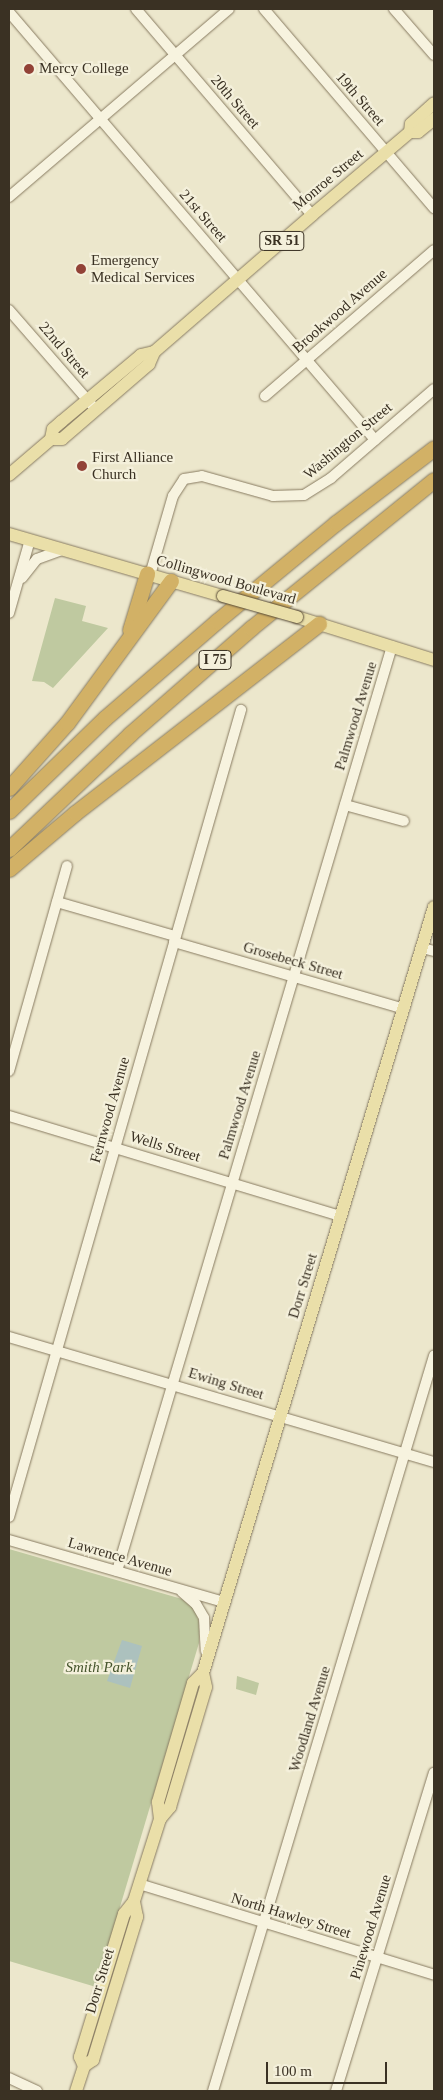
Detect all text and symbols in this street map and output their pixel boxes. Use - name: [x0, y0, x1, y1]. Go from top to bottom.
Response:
- place label: Mercy College: [39, 60, 129, 78]
- marker: Mercy College: [23, 63, 35, 75]
- street label: 19th Street: [332, 68, 388, 130]
- street label: 20th Street: [207, 71, 263, 133]
- street label: Monroe Street: [289, 145, 367, 215]
- street label: 21st Street: [175, 186, 231, 246]
- road number: SR 51: [258, 230, 306, 252]
- place label: Emergency Medical Services: [91, 251, 195, 286]
- marker: Emergency Medical Services: [75, 263, 87, 275]
- street label: Brookwood Avenue: [289, 265, 391, 357]
- street label: 22nd Street: [35, 318, 93, 382]
- street label: Washington Street: [300, 399, 396, 483]
- place label: First Alliance Church: [92, 448, 174, 483]
- marker: First Alliance Church: [76, 460, 88, 472]
- street label: Collingwood Boulevard: [154, 551, 298, 609]
- road number: I 75: [198, 648, 232, 672]
- street label: Palmwood Avenue: [331, 659, 381, 773]
- street label: Grosebeck Street: [241, 938, 345, 984]
- street label: Palmwood Avenue: [215, 1048, 265, 1162]
- street label: Fernwood Avenue: [86, 1055, 134, 1165]
- street label: Wells Street: [128, 1128, 202, 1166]
- street label: Dorr Street: [285, 1251, 321, 1321]
- street label: Ewing Street: [186, 1364, 266, 1404]
- street label: Lawrence Avenue: [65, 1533, 175, 1581]
- park label: Smith Park: [65, 1659, 133, 1677]
- street label: Woodland Avenue: [285, 1664, 335, 1774]
- street label: Pinewood Avenue: [346, 1872, 396, 1982]
- street label: North Hawley Street: [229, 1889, 353, 1943]
- street label: Dorr Street: [82, 1946, 118, 2016]
- scale bar: [268, 2052, 389, 2084]
- text: 100 m: [274, 2063, 312, 2079]

